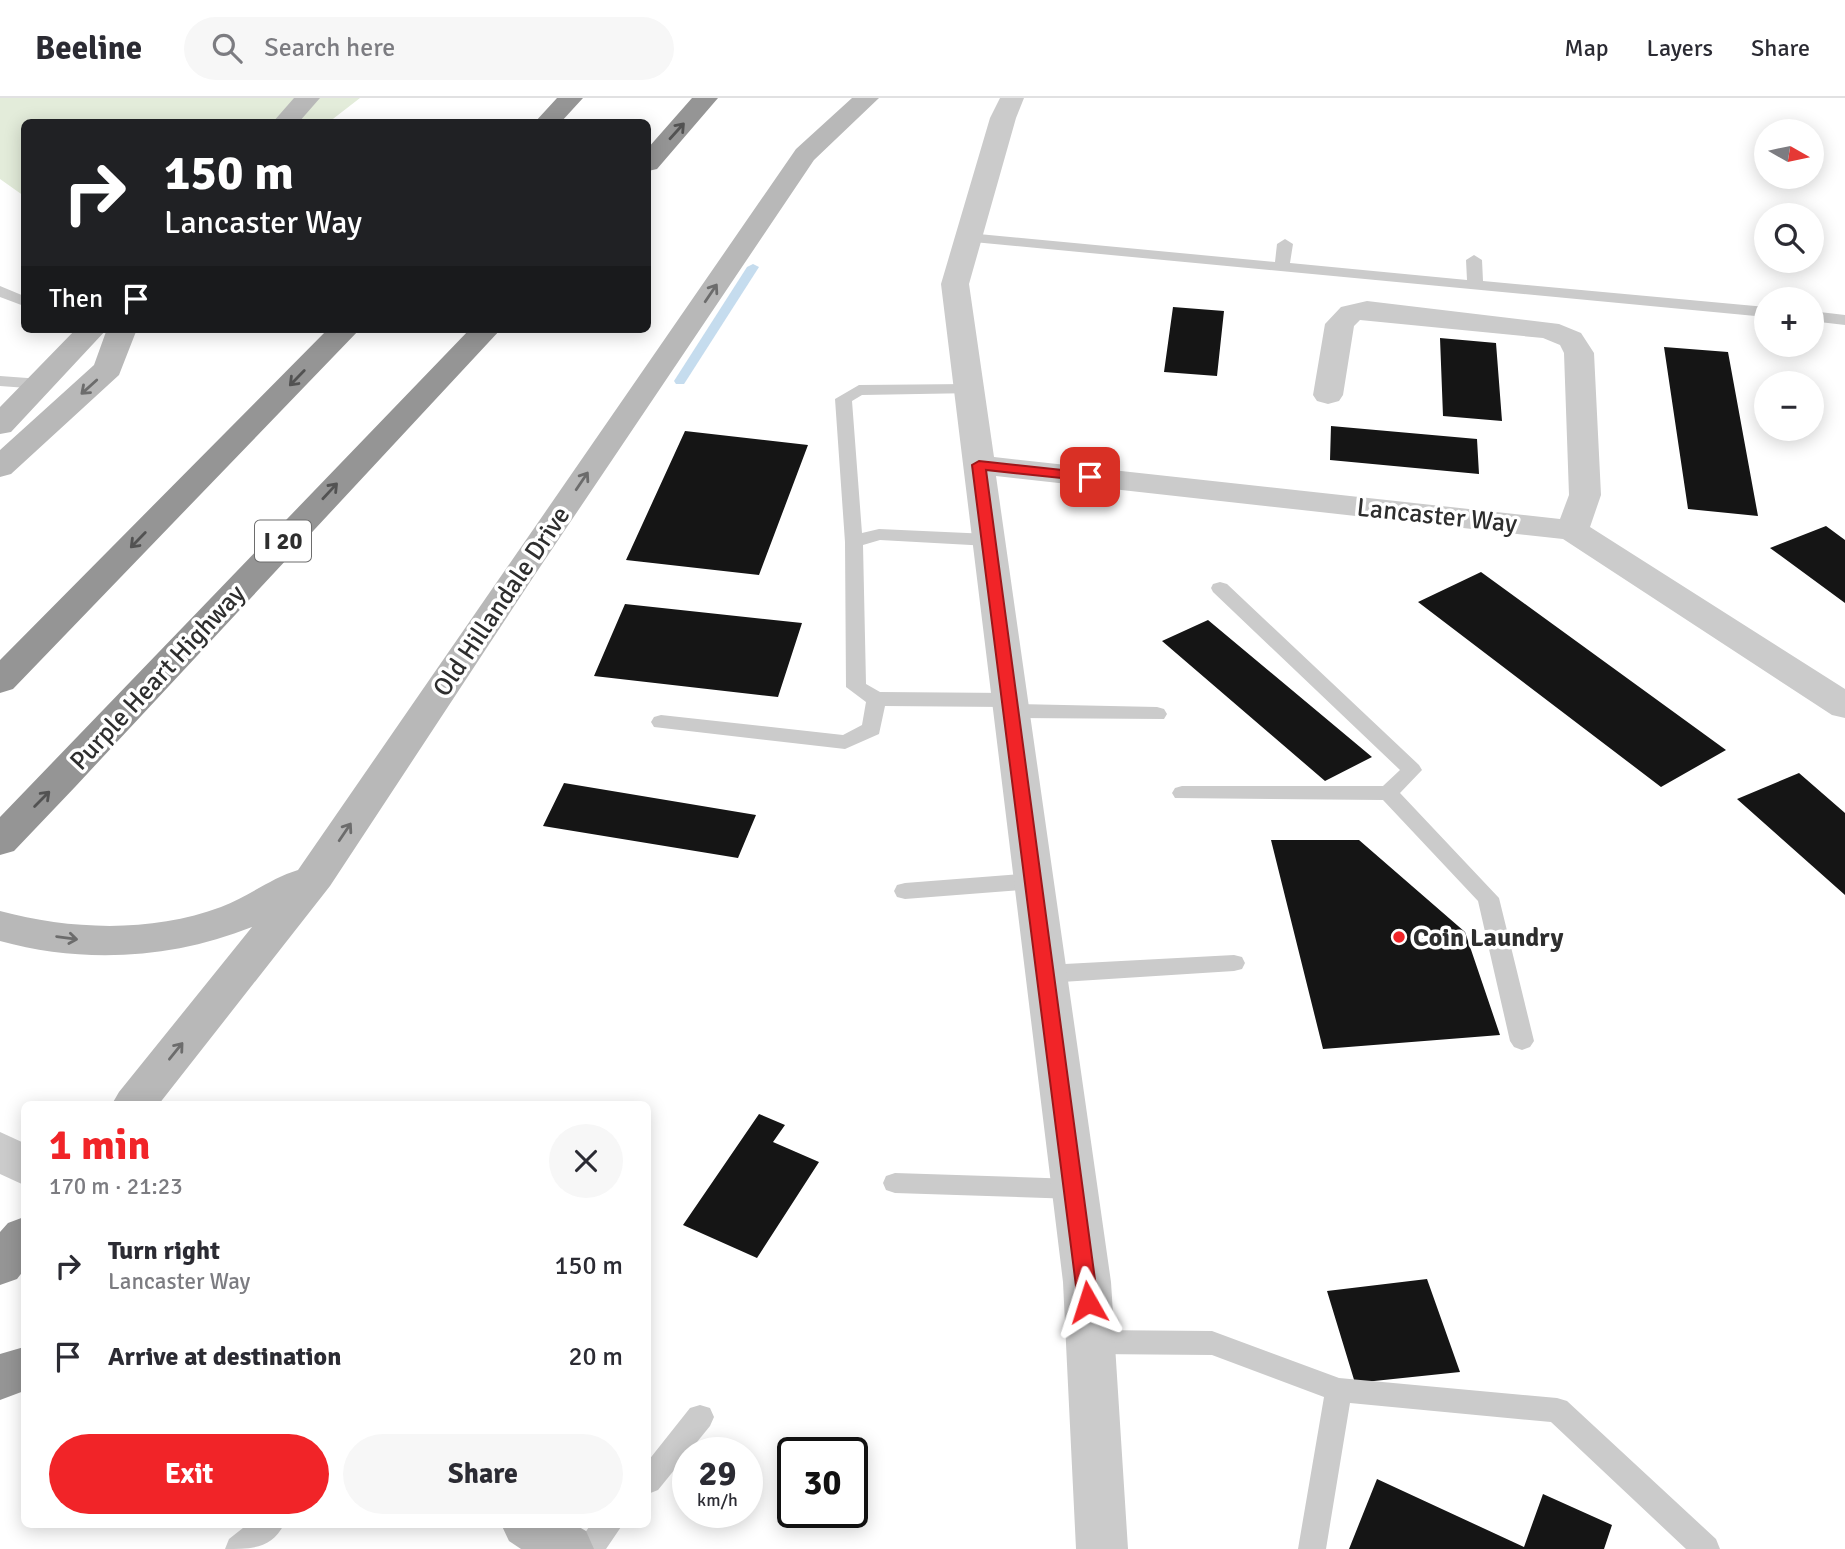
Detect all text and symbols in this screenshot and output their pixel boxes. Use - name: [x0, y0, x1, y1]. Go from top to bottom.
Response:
- search box: [184, 17, 674, 80]
- text: Beeline: [35, 28, 142, 69]
- icon: search: [208, 29, 246, 67]
- text: Search here: [264, 32, 395, 64]
- text: Map: [1564, 33, 1609, 63]
- text: Layers: [1647, 33, 1713, 63]
- text: Share: [1751, 33, 1810, 63]
- north arrow: [1754, 119, 1824, 189]
- map controls: [1754, 119, 1824, 441]
- one-way arrow: [669, 122, 685, 140]
- text: 150 m: [164, 143, 294, 203]
- icon: right: [49, 147, 140, 238]
- text: Lancaster Way: [164, 203, 362, 242]
- button: search: [1754, 203, 1824, 273]
- icon: arrive: [117, 280, 155, 318]
- text: Then: [49, 283, 103, 315]
- one-way arrow: [703, 284, 718, 303]
- button: +: [1754, 287, 1824, 357]
- one-way arrow: [288, 369, 305, 386]
- button: −: [1754, 371, 1824, 441]
- one-way arrow: [81, 378, 98, 395]
- pin: [1060, 447, 1120, 507]
- icon: arrive: [1071, 458, 1109, 496]
- one-way arrow: [575, 472, 589, 491]
- one-way arrow: [322, 482, 338, 500]
- street label: Lancaster Way: [1355, 492, 1519, 540]
- street label: Old Hillandale Drive: [426, 500, 577, 703]
- road number: I 20: [255, 520, 311, 561]
- one-way arrow: [129, 531, 146, 548]
- street label: Purple Heart Highway: [63, 578, 252, 777]
- one-way arrow: [33, 790, 50, 807]
- one-way arrow: [338, 823, 352, 842]
- place label: Coin Laundry: [1413, 922, 1564, 954]
- marker: Coin Laundry: [1391, 929, 1407, 945]
- one-way arrow: [55, 932, 78, 945]
- one-way arrow: [169, 1042, 184, 1060]
- text: 1 min: [49, 1120, 150, 1171]
- button: close: [549, 1124, 623, 1198]
- text: 170 m · 21:23: [49, 1172, 183, 1201]
- text: Turn right: [108, 1235, 220, 1267]
- icon: right: [49, 1247, 87, 1285]
- text: 150 m: [554, 1250, 623, 1282]
- position arrow: [1051, 1265, 1125, 1339]
- text: Lancaster Way: [108, 1267, 250, 1296]
- icon: arrive: [49, 1338, 87, 1376]
- text: Arrive at destination: [108, 1341, 341, 1373]
- text: 20 m: [568, 1341, 623, 1373]
- button: Exit: [49, 1434, 329, 1514]
- button: Share: [343, 1434, 623, 1514]
- speed limit sign: 30: [777, 1437, 868, 1528]
- text: 29: [699, 1452, 736, 1495]
- text: km/h: [697, 1489, 738, 1511]

